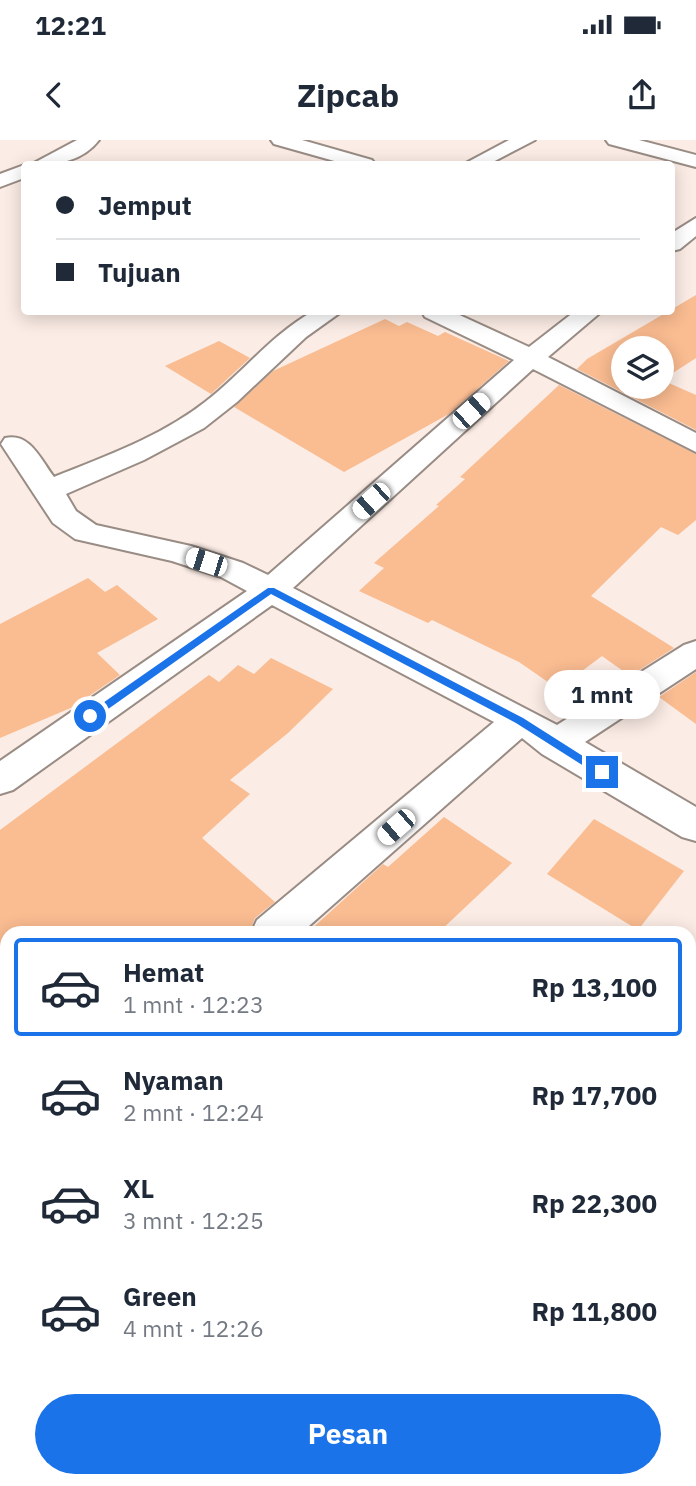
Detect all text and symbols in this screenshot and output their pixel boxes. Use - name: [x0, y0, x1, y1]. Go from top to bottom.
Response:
- text: 12:21: [35, 8, 106, 42]
- text: Zipcab: [297, 74, 399, 116]
- icon: back: [35, 76, 73, 114]
- icon: share: [623, 76, 661, 114]
- text: Jemput: [98, 188, 192, 222]
- text: Tujuan: [98, 255, 181, 289]
- map controls: [611, 336, 674, 399]
- button: layers: [611, 336, 674, 399]
- car: [449, 389, 494, 433]
- car: [349, 479, 394, 523]
- car: [183, 546, 230, 578]
- callout: 1 mnt: [544, 670, 660, 720]
- text: 1 mnt: [571, 679, 633, 709]
- route start: [74, 700, 106, 732]
- route end: [586, 756, 618, 788]
- car: [374, 805, 419, 849]
- text: Hemat: [123, 955, 204, 989]
- icon: car: [39, 956, 102, 1019]
- text: Rp 13,100: [531, 970, 657, 1004]
- text: 1 mnt · 12:23: [123, 989, 264, 1019]
- text: Nyaman: [123, 1063, 224, 1097]
- icon: car: [39, 1064, 102, 1127]
- text: Rp 17,700: [531, 1078, 657, 1112]
- text: 2 mnt · 12:24: [123, 1097, 264, 1127]
- text: XL: [123, 1171, 154, 1205]
- icon: car: [39, 1172, 102, 1235]
- text: Rp 22,300: [531, 1186, 657, 1220]
- text: 3 mnt · 12:25: [123, 1205, 264, 1235]
- text: Green: [123, 1279, 197, 1313]
- icon: car: [39, 1280, 102, 1343]
- text: Rp 11,800: [531, 1294, 657, 1328]
- text: 4 mnt · 12:26: [123, 1313, 264, 1343]
- button: Pesan: [35, 1394, 661, 1474]

